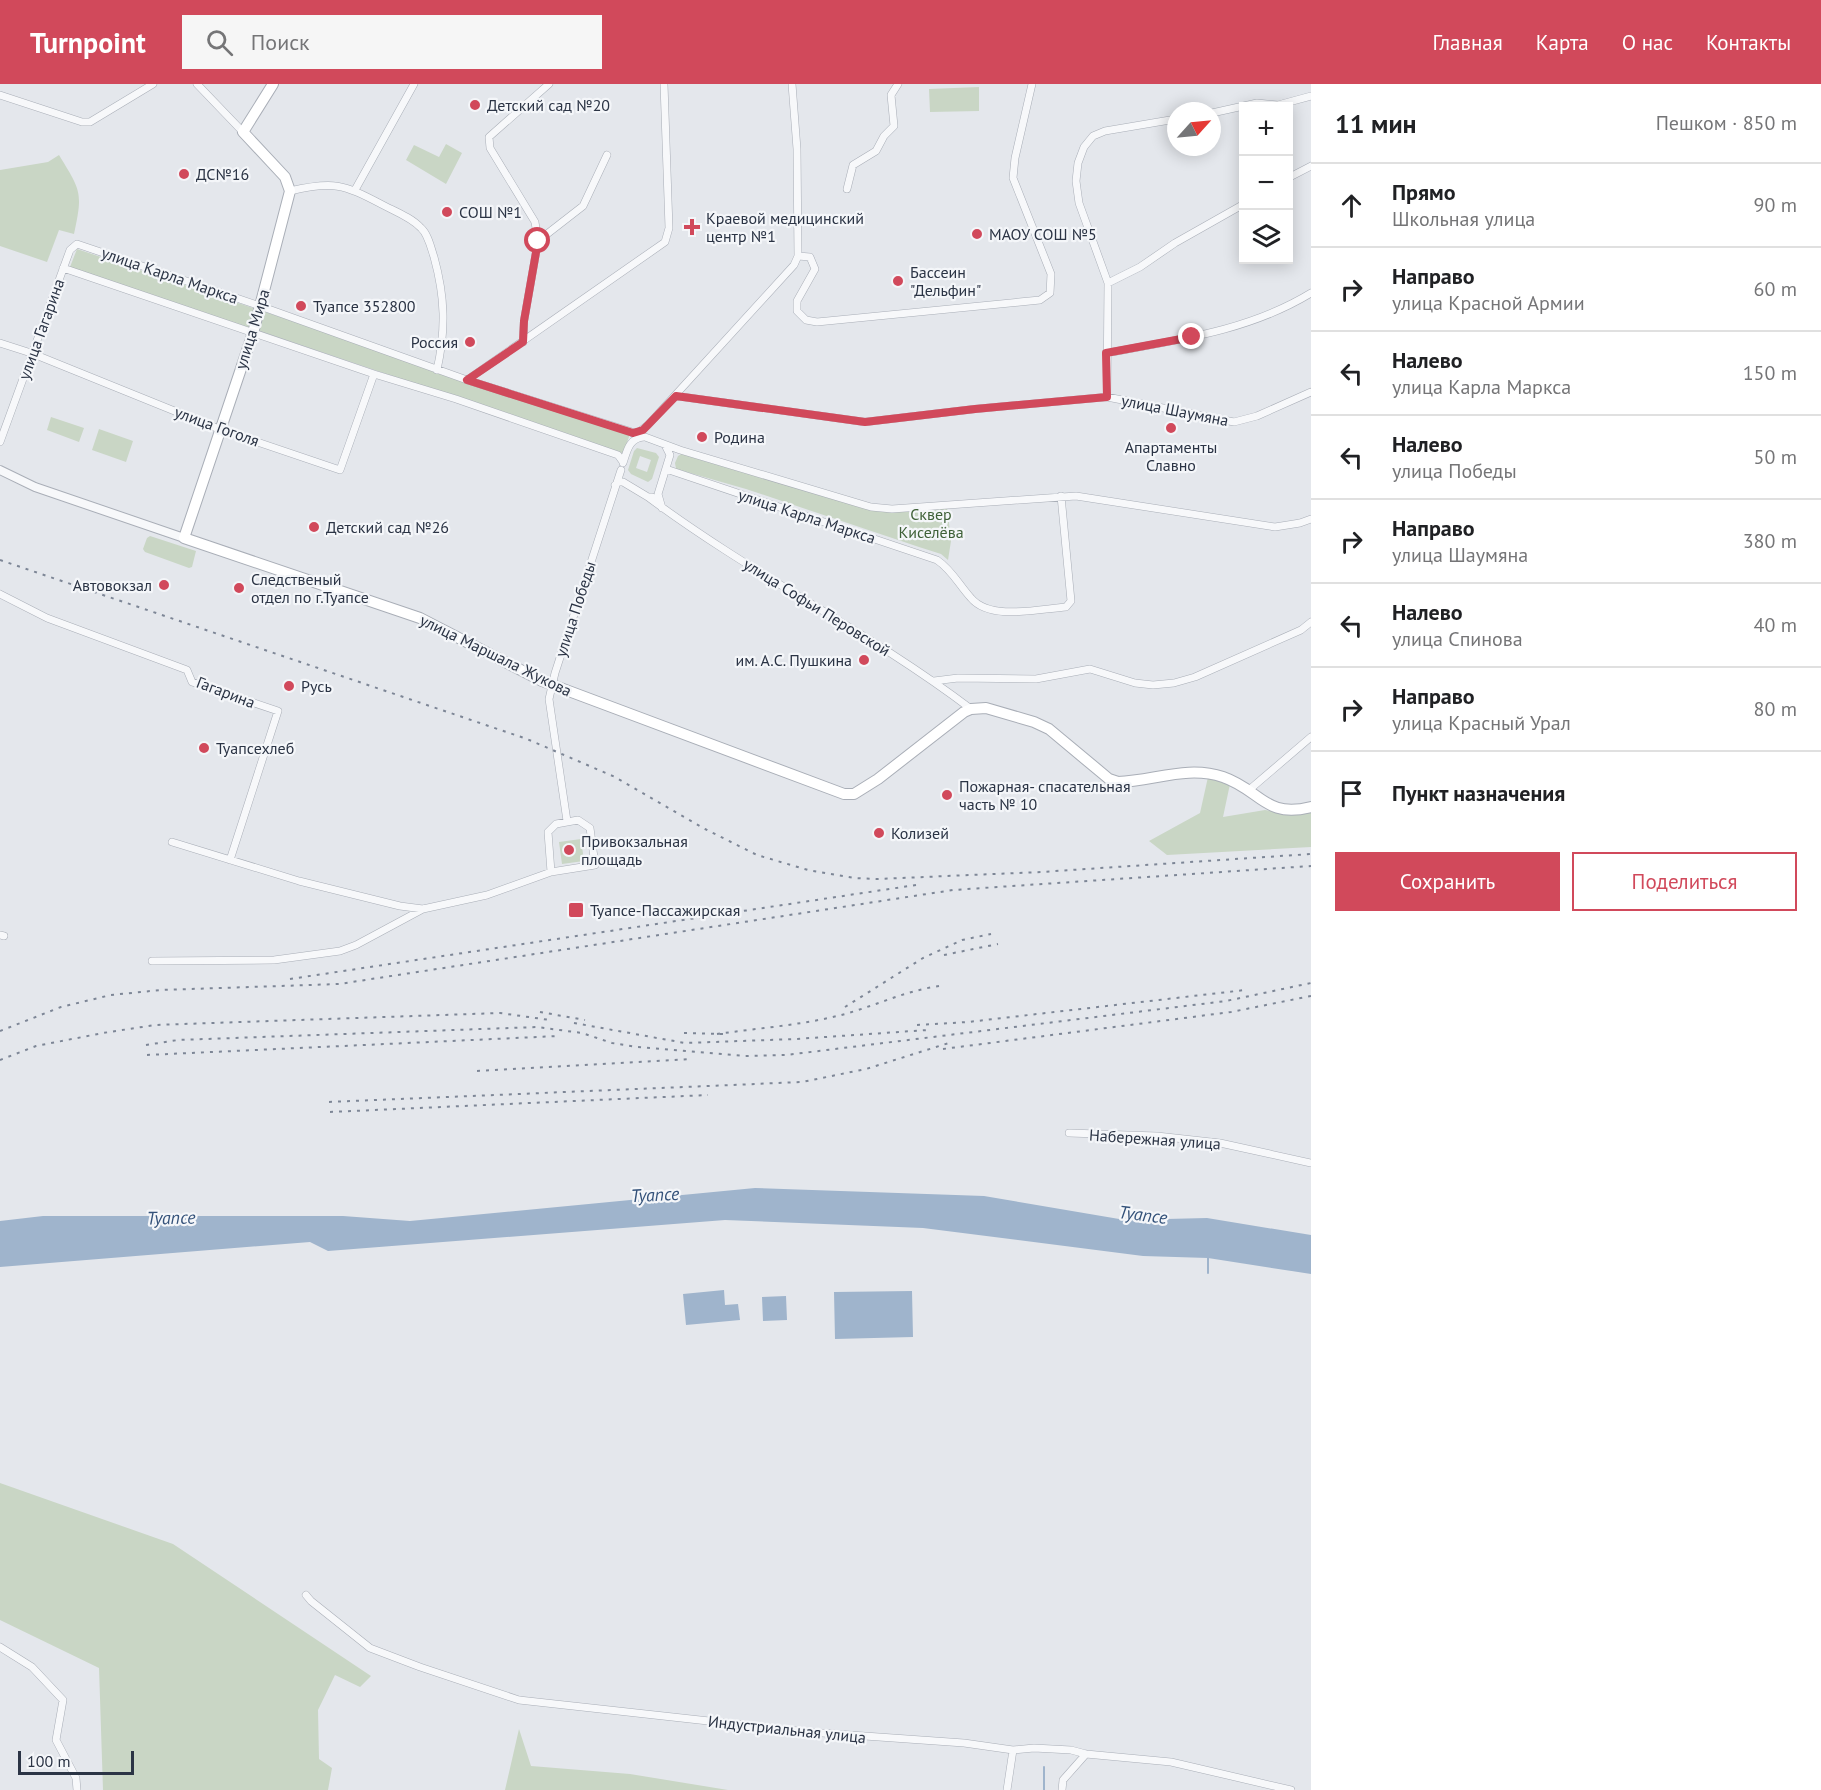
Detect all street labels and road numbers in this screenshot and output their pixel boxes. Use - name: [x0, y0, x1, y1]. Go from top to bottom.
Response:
- street label: улица Карла Маркса: [99, 242, 241, 308]
- street label: улица Гагарина: [13, 276, 69, 382]
- street label: улица Мира: [230, 286, 274, 372]
- street label: улица Шаумяна: [1120, 390, 1230, 430]
- street label: улица Гоголя: [172, 401, 262, 451]
- street label: улица Карла Маркса: [736, 484, 878, 548]
- street label: улица Софьи Перовской: [740, 554, 894, 660]
- street label: улица Победы: [550, 559, 600, 659]
- street label: улица Маршала Жукова: [417, 610, 575, 700]
- street label: Гагарина: [194, 672, 258, 712]
- street label: Набережная улица: [1089, 1124, 1221, 1154]
- street label: Индустриальная улица: [707, 1711, 867, 1747]

